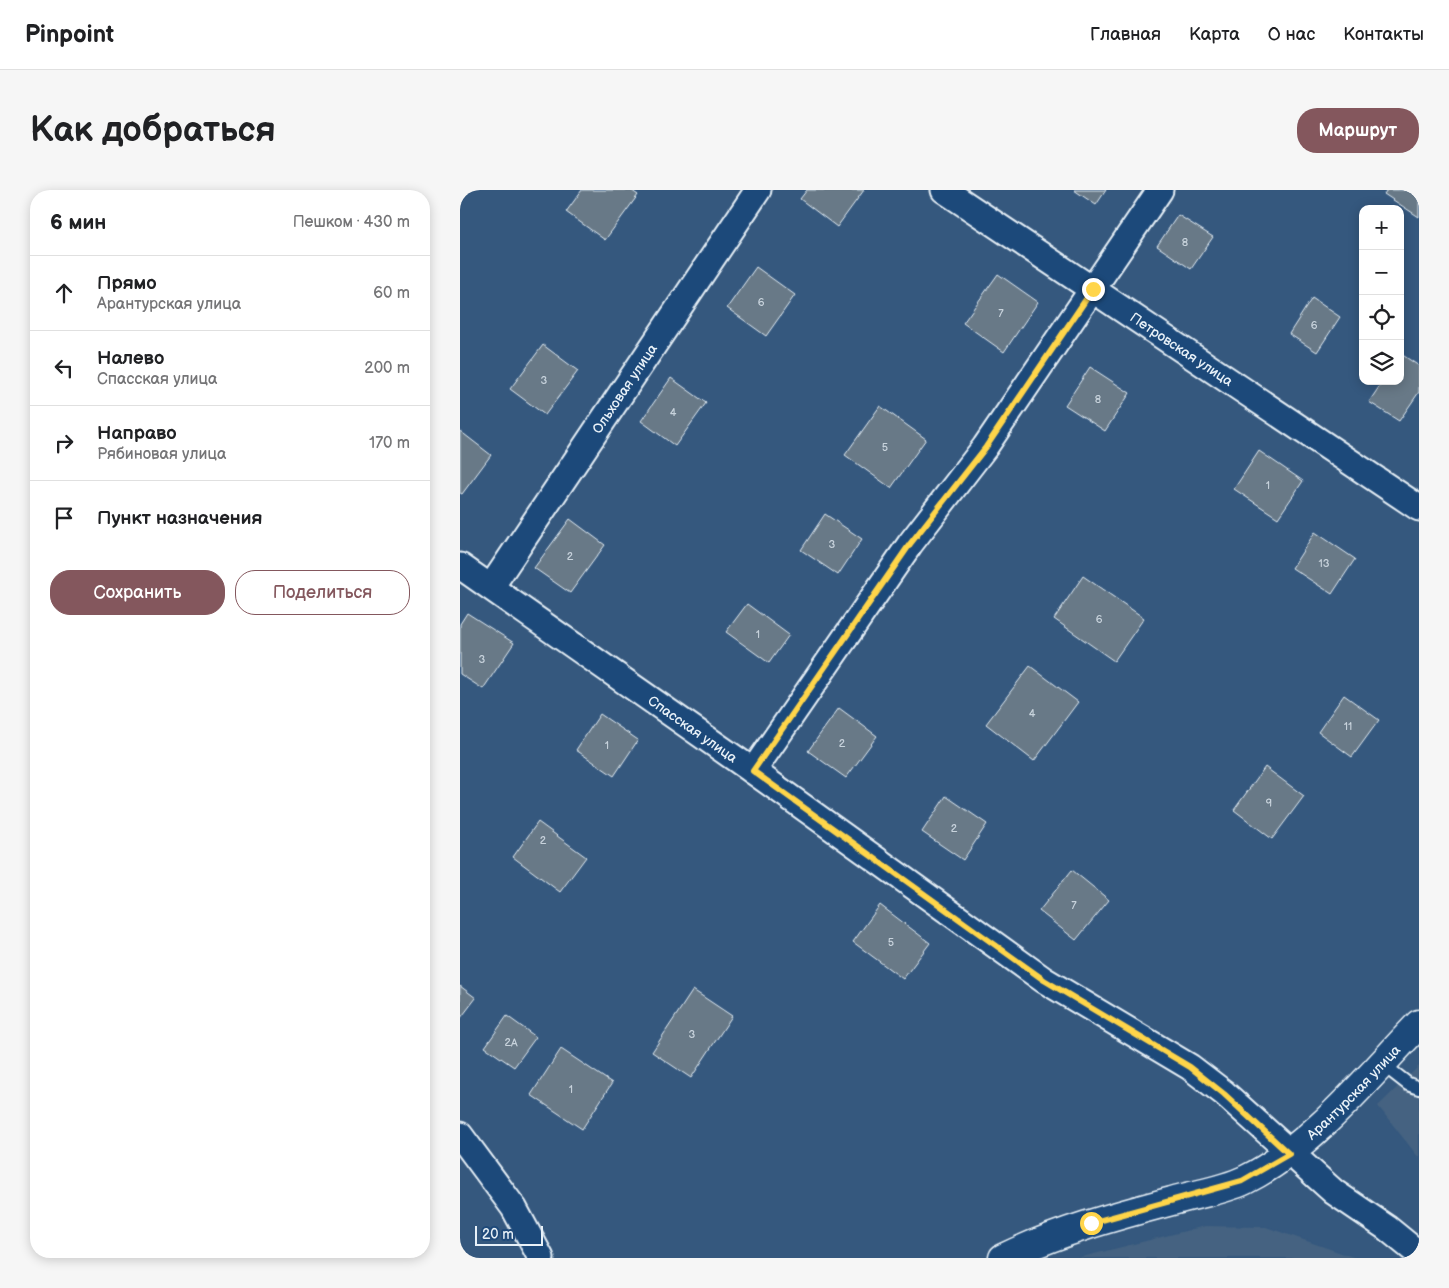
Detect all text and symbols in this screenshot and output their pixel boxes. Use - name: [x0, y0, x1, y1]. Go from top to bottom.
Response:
- text: Pinpoint: [25, 20, 114, 49]
- text: Главная: [1090, 24, 1161, 45]
- text: Карта: [1189, 24, 1240, 45]
- text: О нас: [1268, 24, 1315, 45]
- text: Контакты: [1343, 24, 1424, 45]
- button: Маршрут: [1297, 108, 1419, 153]
- text: Как добраться: [30, 109, 276, 152]
- map controls: [1359, 205, 1404, 385]
- button: +: [1359, 205, 1404, 250]
- text: 6 мин: [50, 210, 106, 235]
- text: Пешком · 430 m: [293, 213, 410, 232]
- house number: 8: [1182, 236, 1188, 249]
- button: −: [1359, 250, 1404, 295]
- text: Прямо: [97, 272, 157, 295]
- route end: [1082, 278, 1105, 301]
- icon: ahead: [50, 279, 78, 307]
- text: 60 m: [373, 284, 410, 303]
- text: Арантурская улица: [97, 295, 241, 314]
- button: locate: [1359, 295, 1404, 340]
- house number: 6: [758, 296, 765, 309]
- house number: 7: [998, 307, 1004, 320]
- street label: Петровская улица: [1127, 309, 1237, 390]
- house number: 6: [1311, 319, 1318, 332]
- street label: Ольховая улица: [589, 340, 661, 437]
- button: layers: [1359, 340, 1404, 385]
- text: Налево: [97, 347, 164, 370]
- icon: left: [50, 354, 78, 382]
- text: 200 m: [364, 359, 410, 378]
- text: Спасская улица: [97, 370, 217, 389]
- house number: 3: [541, 374, 548, 387]
- house number: 8: [1095, 393, 1101, 406]
- house number: 4: [670, 406, 677, 419]
- text: Направо: [97, 422, 177, 445]
- icon: right: [50, 429, 78, 457]
- text: 170 m: [369, 434, 410, 453]
- house number: 5: [882, 441, 888, 454]
- text: Рябиновая улица: [97, 445, 226, 464]
- house number: 1: [1266, 479, 1270, 492]
- icon: arrive: [50, 504, 78, 532]
- text: Пункт назначения: [97, 507, 262, 530]
- house number: 3: [829, 538, 836, 551]
- house number: 2: [567, 550, 574, 563]
- house number: 13: [1318, 557, 1330, 570]
- button: Сохранить: [50, 570, 225, 615]
- button: Поделиться: [235, 570, 410, 615]
- house number: 6: [1096, 613, 1103, 626]
- house number: 1: [756, 628, 760, 641]
- house number: 3: [479, 653, 486, 666]
- street label: Спасская улица: [644, 692, 741, 767]
- house number: 4: [1029, 707, 1036, 720]
- house number: 11: [1344, 720, 1352, 733]
- house number: 2: [839, 737, 846, 750]
- house number: 1: [605, 739, 609, 752]
- house number: 9: [1266, 797, 1272, 810]
- house number: 2: [951, 822, 958, 835]
- house number: 2: [540, 834, 547, 847]
- house number: 7: [1071, 899, 1077, 912]
- house number: 5: [888, 936, 894, 949]
- house number: 3: [689, 1028, 696, 1041]
- house number: 2А: [504, 1036, 518, 1049]
- street label: Арантурская улица: [1303, 1041, 1405, 1144]
- house number: 1: [569, 1083, 573, 1096]
- route start: [1080, 1212, 1103, 1235]
- scale bar: [475, 1223, 542, 1246]
- text: 20 m: [482, 1226, 514, 1243]

